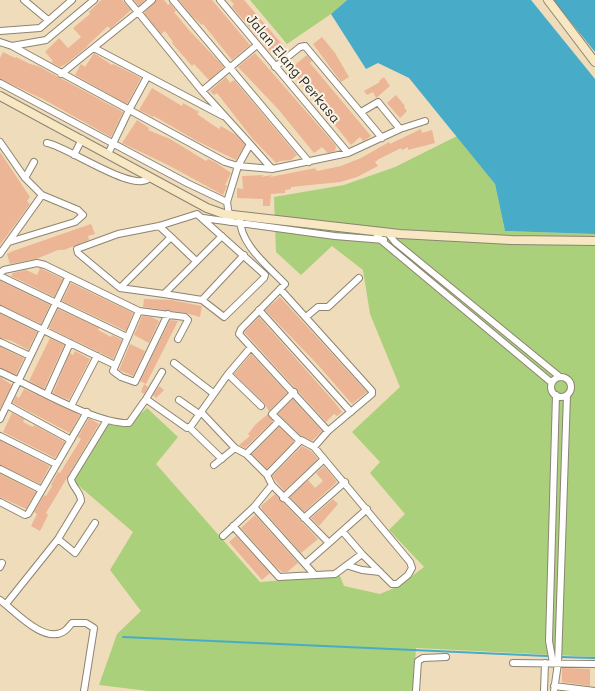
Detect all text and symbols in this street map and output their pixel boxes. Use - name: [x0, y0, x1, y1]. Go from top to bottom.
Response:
- street label: Jalan Elang Perkasa: [242, 11, 344, 127]

